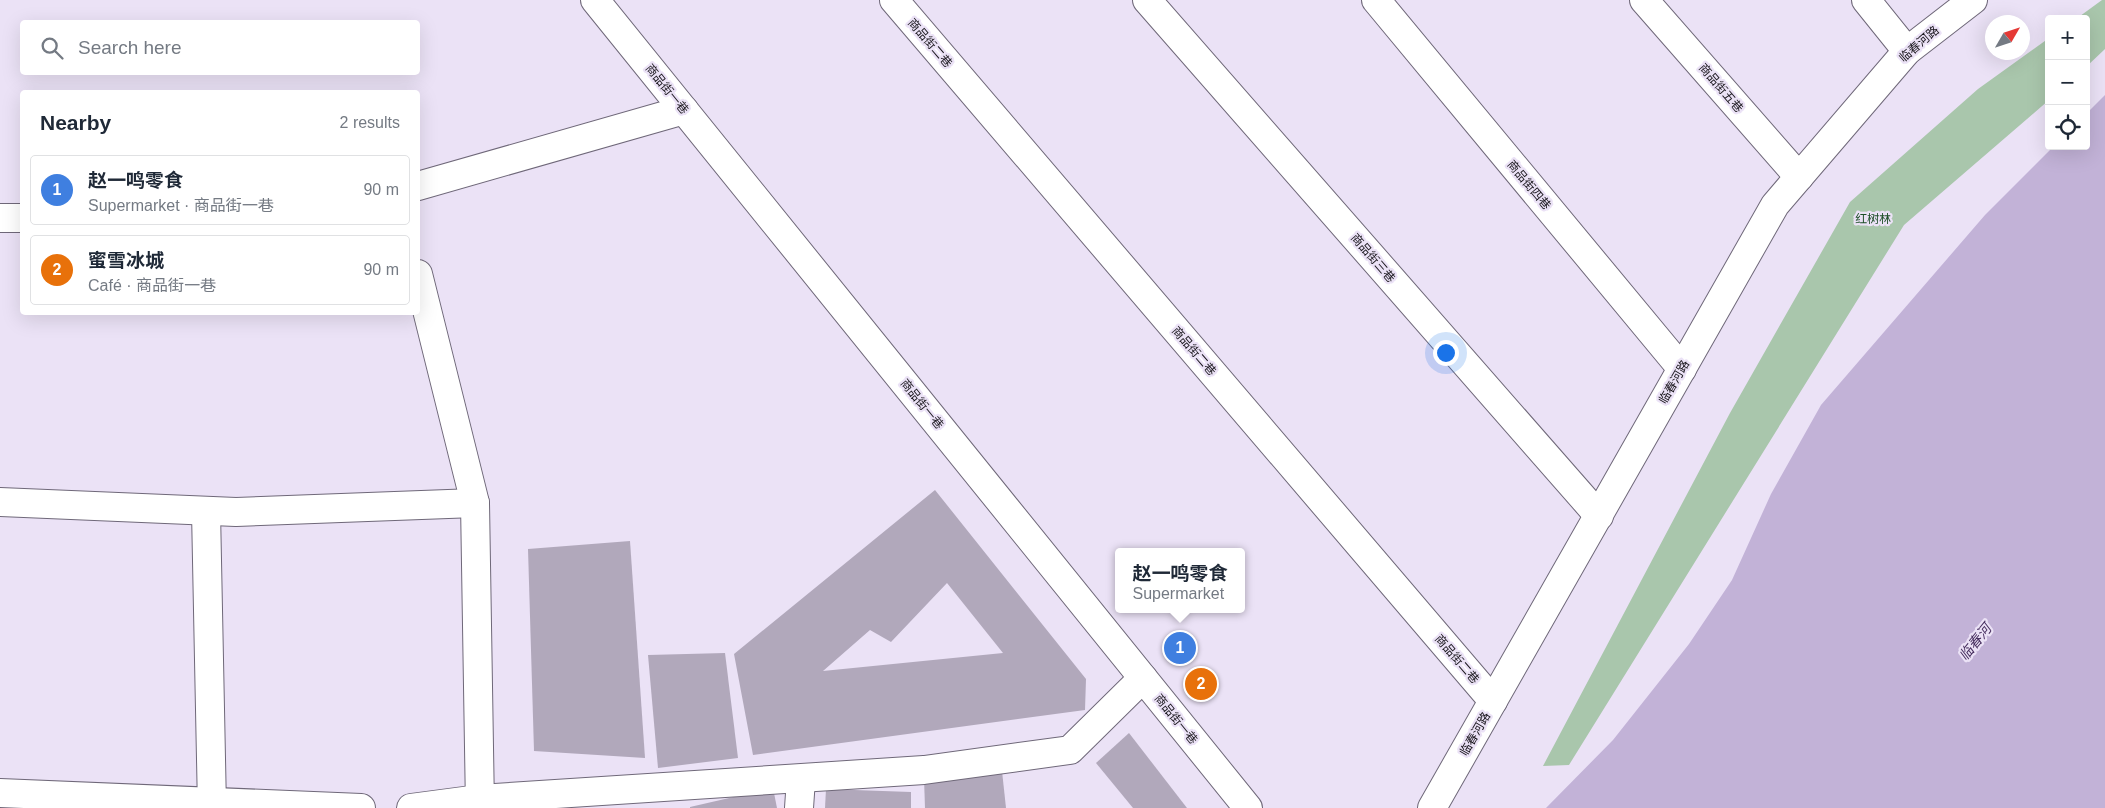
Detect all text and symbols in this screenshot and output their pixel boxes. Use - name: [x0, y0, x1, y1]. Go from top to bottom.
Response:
- north arrow: [1985, 15, 2030, 60]
- map controls: [2045, 15, 2090, 150]
- button: +: [2045, 15, 2090, 60]
- street label: 商品街二巷: [905, 16, 955, 70]
- search box: [20, 20, 420, 75]
- street label: 临春河路: [1896, 23, 1942, 65]
- icon: search: [38, 34, 66, 62]
- text: Search here: [78, 37, 182, 58]
- button: −: [2045, 60, 2090, 105]
- street label: 商品街一巷: [643, 61, 691, 117]
- street label: 商品街五巷: [1696, 61, 1746, 115]
- button: locate: [2045, 105, 2090, 150]
- text: Nearby: [40, 111, 111, 134]
- text: 2 results: [340, 114, 400, 131]
- street label: 商品街四巷: [1504, 158, 1554, 212]
- text: 赵一鸣零食: [88, 170, 183, 191]
- text: 1: [53, 181, 61, 198]
- text: 90 m: [363, 181, 399, 198]
- text: Supermarket · 商品街一巷: [88, 197, 274, 214]
- park label: 红树林: [1855, 212, 1891, 226]
- street label: 商品街三巷: [1348, 231, 1398, 285]
- text: 蜜雪冰城: [88, 250, 164, 271]
- text: 2: [53, 261, 61, 278]
- text: 90 m: [363, 261, 399, 278]
- text: Café · 商品街一巷: [88, 277, 216, 294]
- street label: 商品街二巷: [1169, 324, 1219, 378]
- your location: [1433, 340, 1459, 366]
- street label: 临春河路: [1656, 358, 1692, 406]
- street label: 商品街一巷: [898, 376, 946, 432]
- popup: [1115, 548, 1245, 613]
- text: 赵一鸣零食: [1132, 563, 1228, 584]
- text: Supermarket: [1132, 585, 1224, 602]
- water label: 临春河: [1956, 618, 1996, 663]
- pin: 1: [1164, 629, 1196, 667]
- street label: 商品街二巷: [1432, 632, 1482, 686]
- pin: 2: [1185, 665, 1217, 703]
- street label: 商品街一巷: [1152, 691, 1200, 747]
- street label: 临春河路: [1457, 710, 1493, 758]

